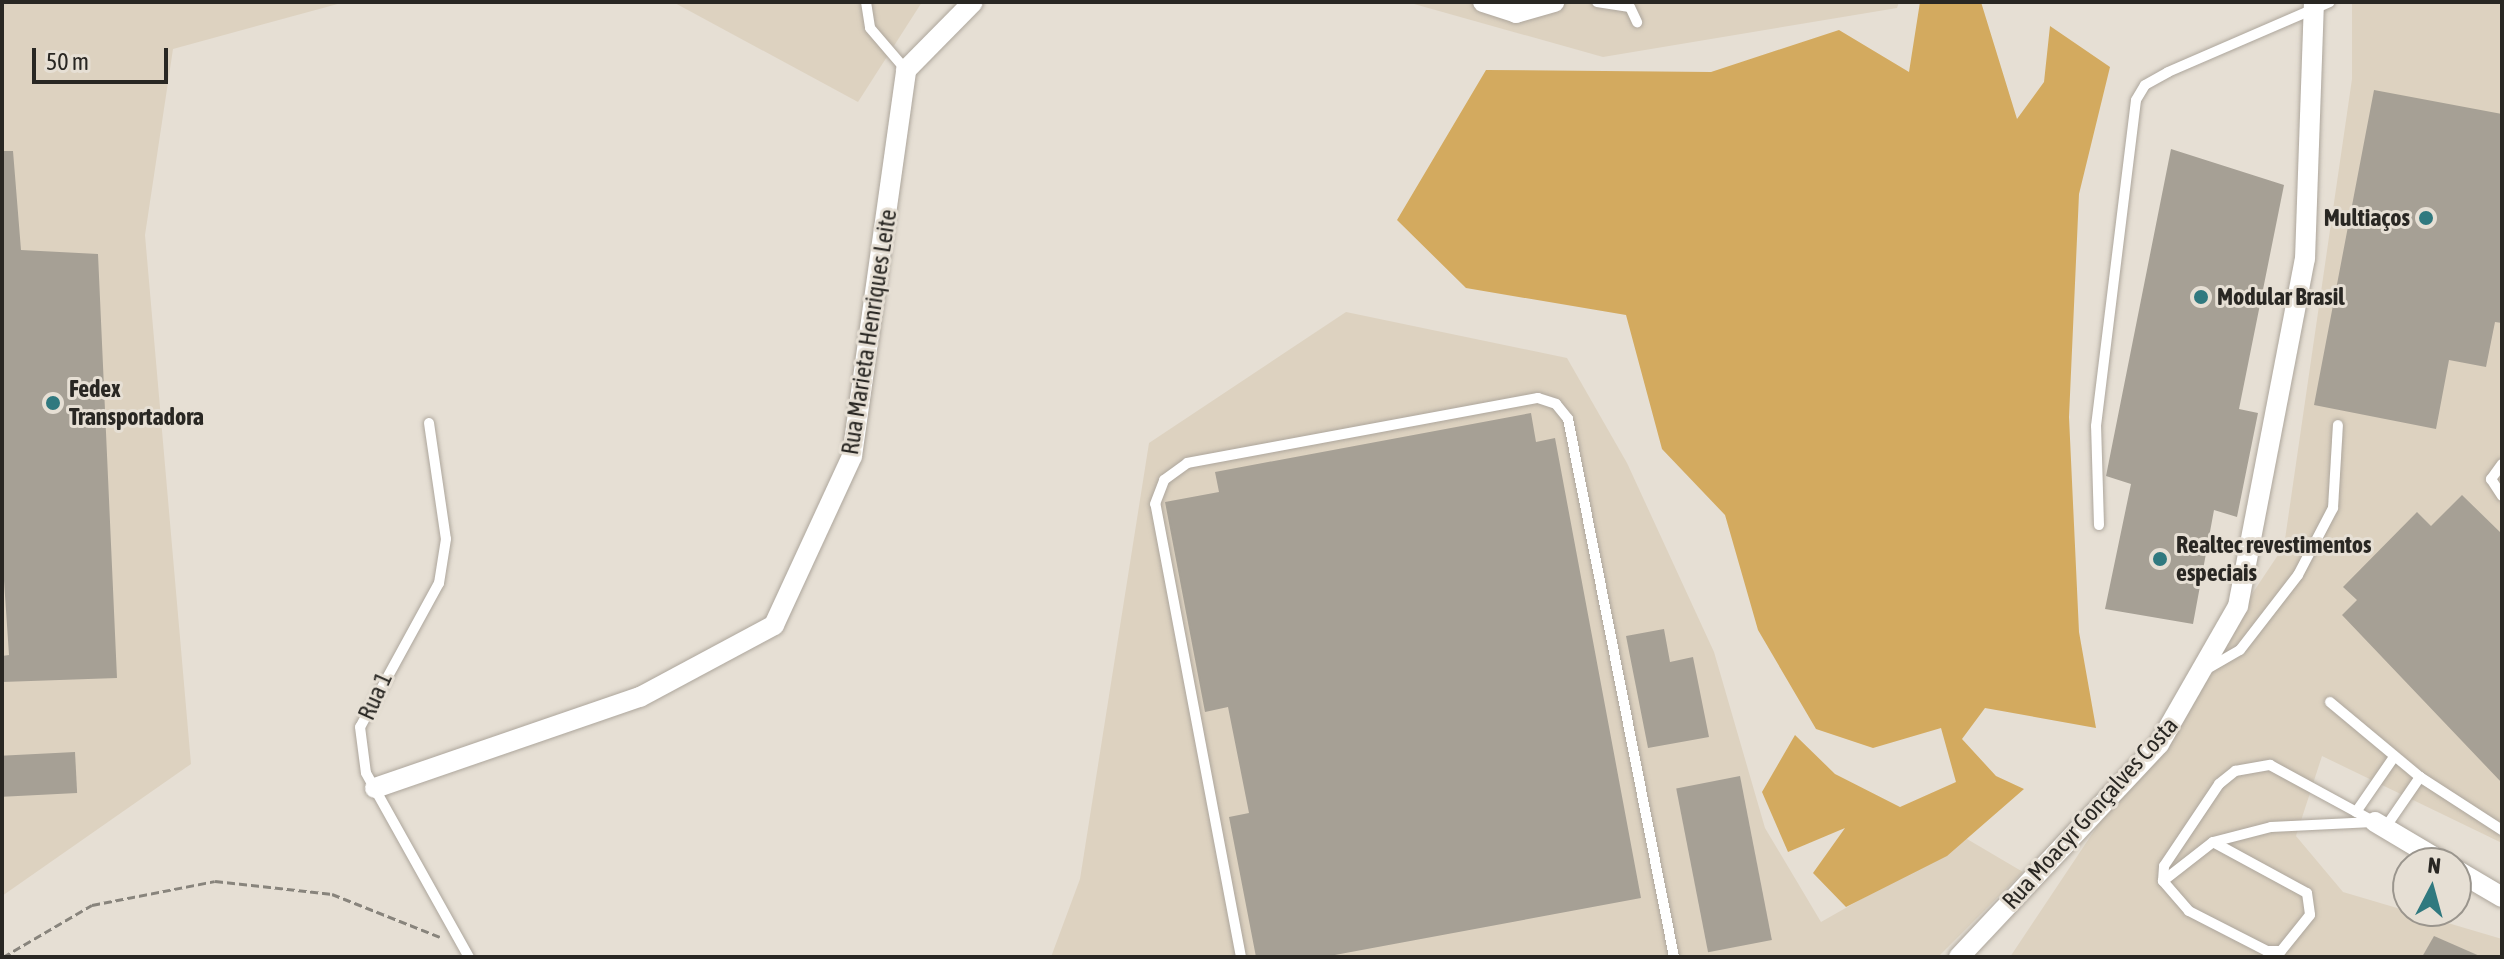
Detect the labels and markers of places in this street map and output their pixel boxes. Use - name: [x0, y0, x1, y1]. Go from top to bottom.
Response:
- place label: Multiaços: [2324, 204, 2410, 232]
- marker: Multiaços: [2417, 209, 2435, 227]
- place label: Modular Brasil: [2217, 283, 2345, 311]
- marker: Modular Brasil: [2192, 288, 2210, 306]
- place label: Fedex Transportadora: [69, 375, 204, 431]
- marker: Fedex Transportadora: [44, 394, 62, 412]
- place label: Realtec revestimentos especiais: [2176, 531, 2371, 587]
- marker: Realtec revestimentos especiais: [2151, 550, 2169, 568]

